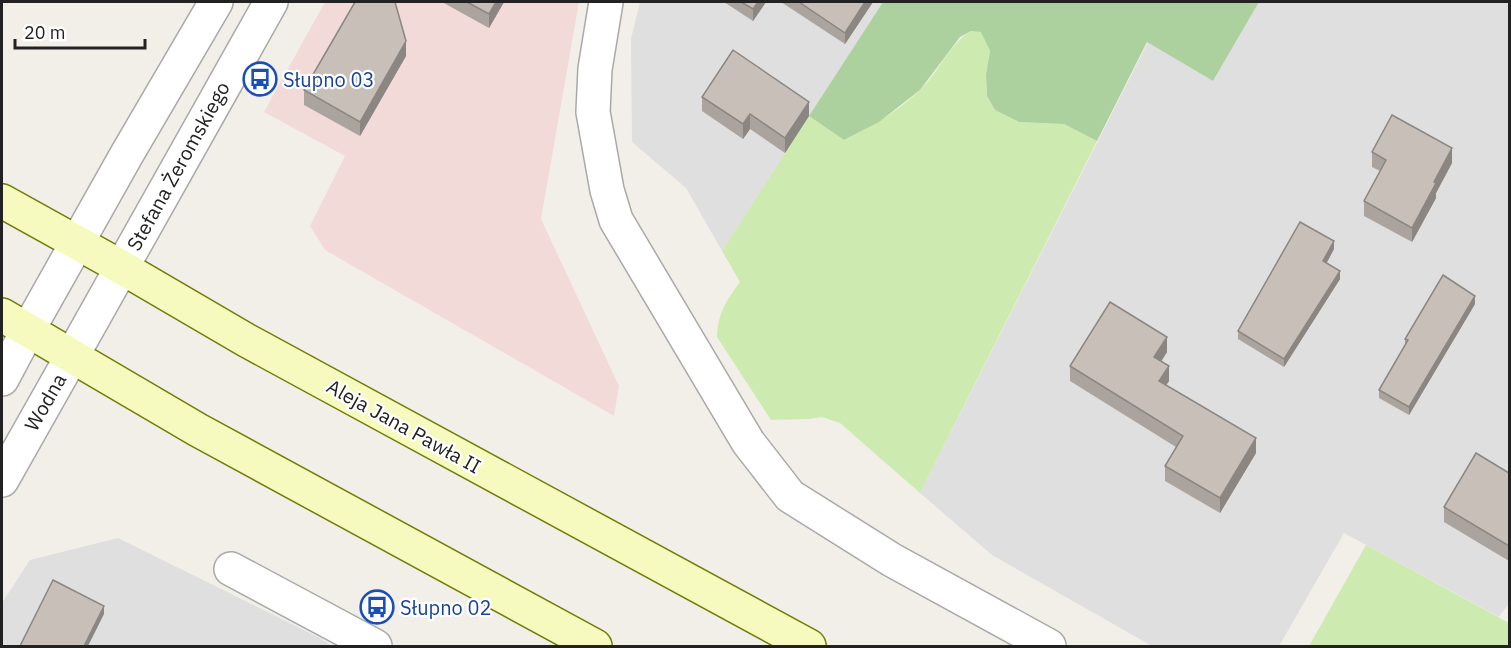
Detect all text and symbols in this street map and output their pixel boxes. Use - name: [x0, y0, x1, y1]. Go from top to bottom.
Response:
- scale bar: [15, 12, 146, 50]
- text: 20 m: [24, 21, 66, 44]
- bus stop icon: Słupno 03: [242, 61, 278, 97]
- place label: Słupno 03: [283, 66, 374, 93]
- street label: Stefana Żeromskiego: [120, 76, 236, 256]
- street label: Wodna: [18, 368, 72, 436]
- street label: Aleja Jana Pawła II: [322, 372, 486, 480]
- bus stop icon: Słupno 02: [359, 589, 395, 625]
- place label: Słupno 02: [400, 594, 491, 621]

